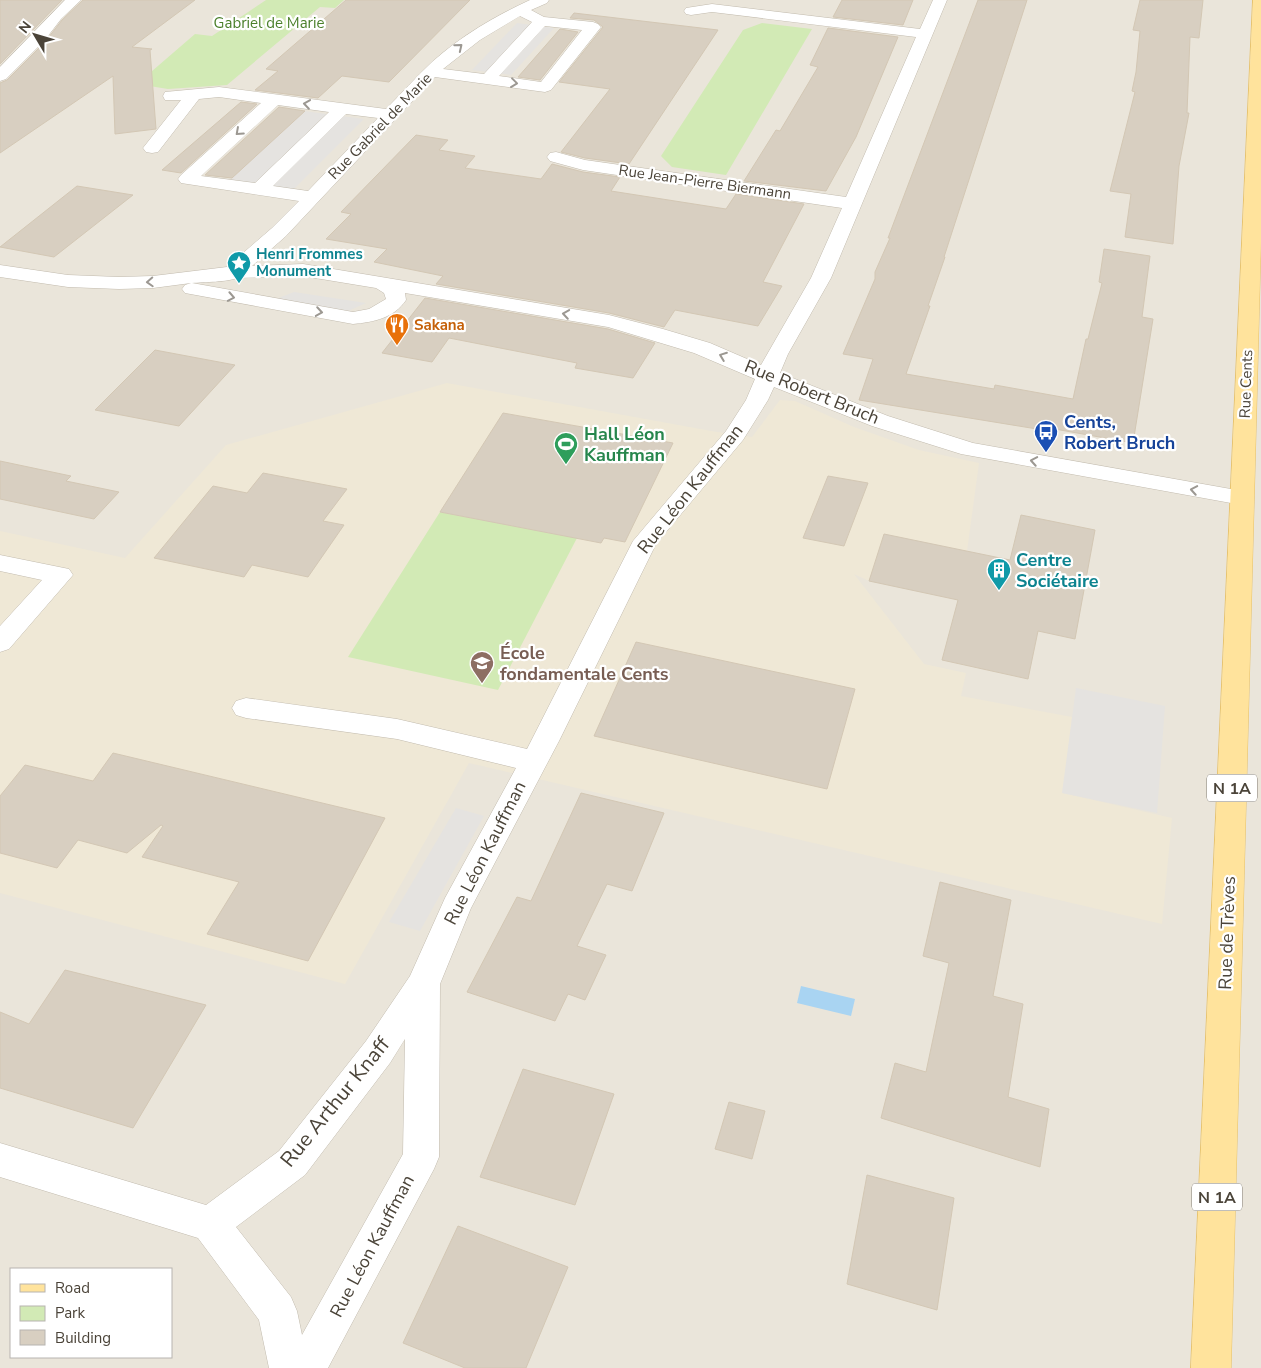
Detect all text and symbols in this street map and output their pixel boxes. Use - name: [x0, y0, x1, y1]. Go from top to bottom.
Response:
- north arrow: [10, 10, 60, 60]
- park label: Gabriel de Marie: [214, 13, 324, 33]
- text: N: [14, 17, 36, 37]
- one-way arrow: [453, 45, 462, 53]
- street label: Rue Gabriel de Marie: [324, 68, 436, 184]
- one-way arrow: [511, 77, 519, 88]
- one-way arrow: [303, 99, 311, 110]
- one-way arrow: [235, 126, 244, 135]
- street label: Rue Jean-Pierre Biermann: [617, 160, 793, 204]
- place label: Henri Frommes Monument: [256, 244, 363, 281]
- place icon: Henri Frommes Monument: [226, 250, 252, 284]
- one-way arrow: [146, 276, 154, 287]
- one-way arrow: [227, 291, 236, 302]
- one-way arrow: [315, 307, 323, 317]
- one-way arrow: [562, 310, 571, 320]
- restaurant icon: Sakana: [384, 312, 410, 346]
- place label: Sakana: [414, 315, 465, 335]
- street label: Rue Cents: [1235, 349, 1257, 419]
- one-way arrow: [719, 352, 728, 362]
- street label: Rue Robert Bruch: [741, 354, 883, 430]
- place label: Cents, Robert Bruch: [1064, 410, 1175, 455]
- street label: Rue Léon Kauffman: [632, 419, 748, 559]
- bus stop icon: Cents, Robert Bruch: [1033, 419, 1059, 453]
- place label: Hall Léon Kauffman: [584, 422, 665, 467]
- sports icon: Hall Léon Kauffman: [553, 431, 579, 465]
- one-way arrow: [1030, 456, 1039, 466]
- one-way arrow: [1190, 485, 1199, 495]
- place label: Centre Sociétaire: [1016, 548, 1099, 593]
- building icon: Centre Sociétaire: [986, 557, 1012, 591]
- place label: École fondamentale Cents: [500, 641, 669, 686]
- school or university icon: École fondamentale Cents: [469, 650, 495, 684]
- road number: N 1A: [1207, 774, 1257, 801]
- street label: Rue Léon Kauffman: [438, 777, 532, 929]
- street label: Rue de Trèves: [1213, 876, 1241, 990]
- street label: Rue Arthur Knaff: [274, 1030, 397, 1173]
- street label: Rue Léon Kauffman: [324, 1171, 420, 1321]
- road number: N 1A: [1192, 1184, 1242, 1210]
- legend: [10, 1268, 172, 1358]
- text: Road: [55, 1278, 90, 1298]
- text: Park: [55, 1303, 85, 1323]
- text: Building: [55, 1328, 111, 1348]

